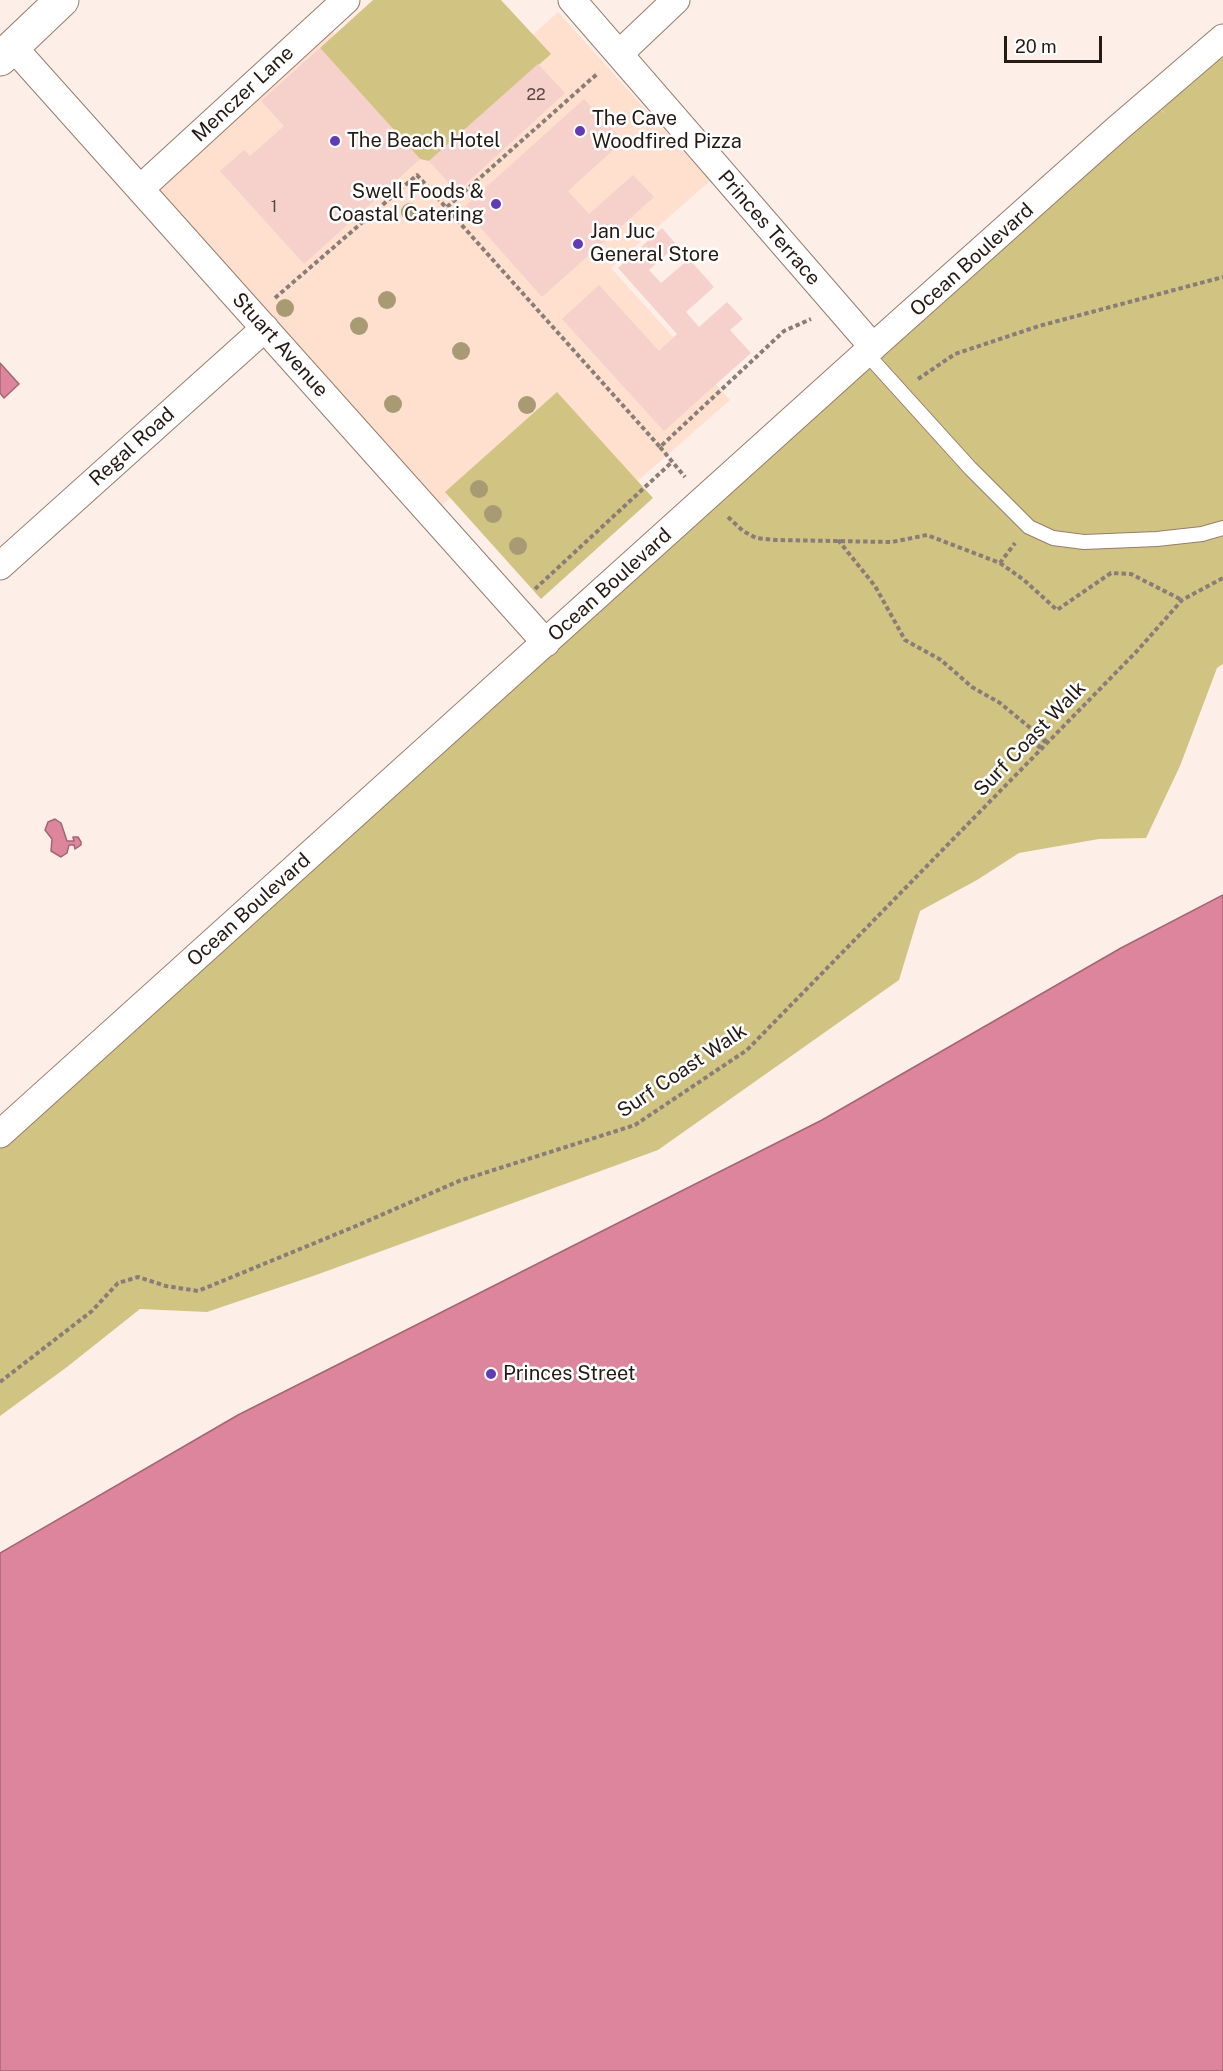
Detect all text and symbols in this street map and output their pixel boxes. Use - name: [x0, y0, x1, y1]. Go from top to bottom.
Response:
- scale bar: [1007, 24, 1104, 62]
- text: 20 m: [1015, 36, 1057, 57]
- street label: Menczer Lane: [187, 41, 299, 147]
- house number: 22: [526, 85, 546, 105]
- place label: The Cave Woodfired Pizza: [592, 107, 742, 154]
- marker: The Cave Woodfired Pizza: [573, 124, 587, 138]
- place label: The Beach Hotel: [347, 129, 500, 153]
- marker: The Beach Hotel: [328, 134, 342, 148]
- street label: Princes Terrace: [713, 166, 825, 290]
- place label: Swell Foods & Coastal Catering: [329, 180, 484, 227]
- house number: 1: [271, 197, 277, 217]
- marker: Swell Foods & Coastal Catering: [489, 197, 503, 211]
- street label: Ocean Boulevard: [905, 198, 1039, 322]
- place label: Jan Juc General Store: [590, 220, 719, 267]
- marker: Jan Juc General Store: [571, 237, 585, 251]
- street label: Stuart Avenue: [227, 288, 333, 402]
- street label: Regal Road: [85, 403, 179, 491]
- street label: Ocean Boulevard: [543, 523, 677, 647]
- street label: Surf Coast Walk: [969, 676, 1091, 802]
- street label: Ocean Boulevard: [182, 848, 316, 972]
- street label: Surf Coast Walk: [613, 1019, 751, 1123]
- place label: Princes Street: [503, 1362, 636, 1386]
- marker: Princes Street: [484, 1367, 498, 1381]

